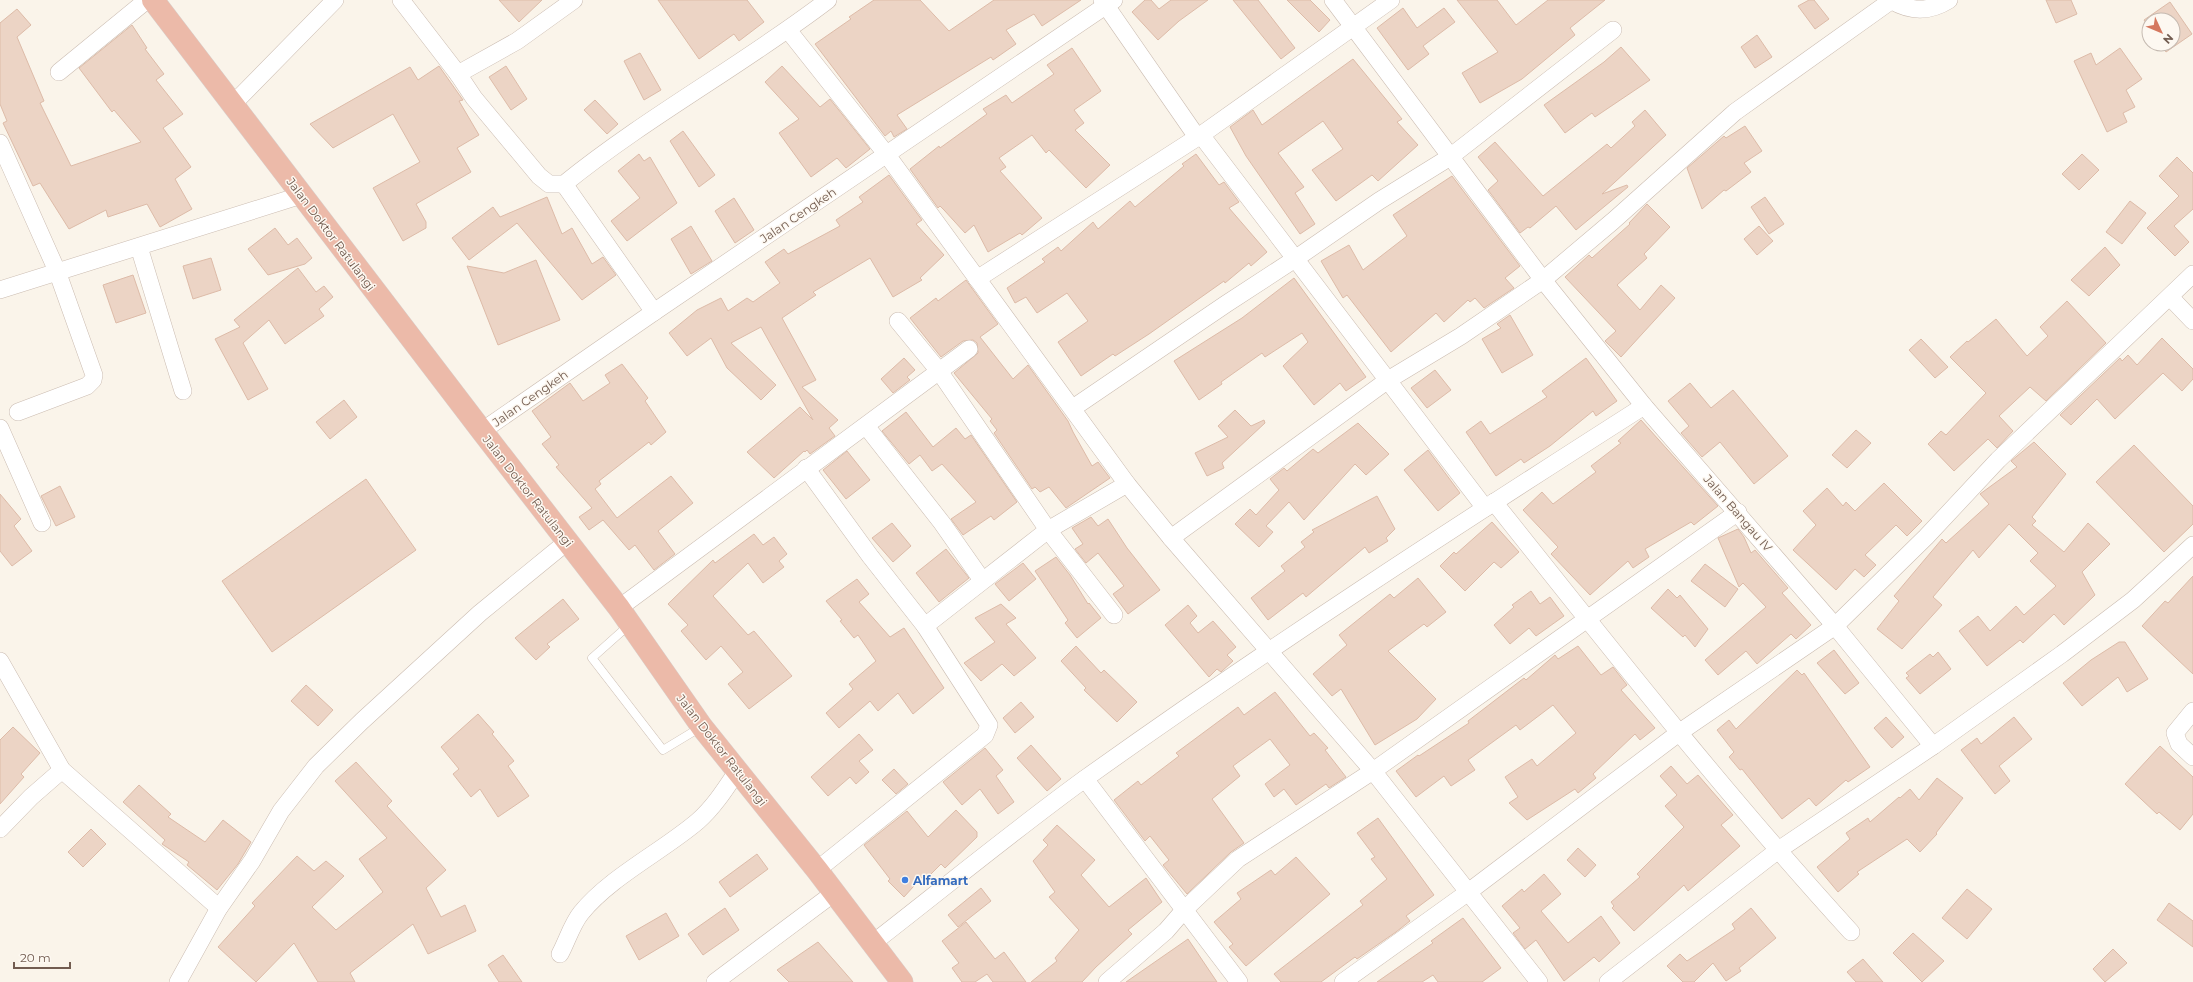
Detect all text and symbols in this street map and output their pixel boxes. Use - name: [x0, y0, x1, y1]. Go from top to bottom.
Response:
- north arrow: [2141, 12, 2181, 52]
- text: N: [2160, 31, 2176, 47]
- street label: Jalan Doktor Ratulangi: [283, 174, 378, 294]
- street label: Jalan Cengkeh: [756, 184, 839, 247]
- street label: Jalan Cengkeh: [489, 366, 571, 430]
- street label: Jalan Doktor Ratulangi: [479, 431, 576, 550]
- street label: Jalan Bangau IV: [1700, 471, 1776, 555]
- street label: Jalan Doktor Ratulangi: [673, 690, 770, 809]
- place label: Alfamart: [912, 873, 969, 888]
- marker: Alfamart: [900, 875, 910, 885]
- scale bar: [14, 944, 70, 970]
- text: 20 m: [20, 950, 51, 965]

